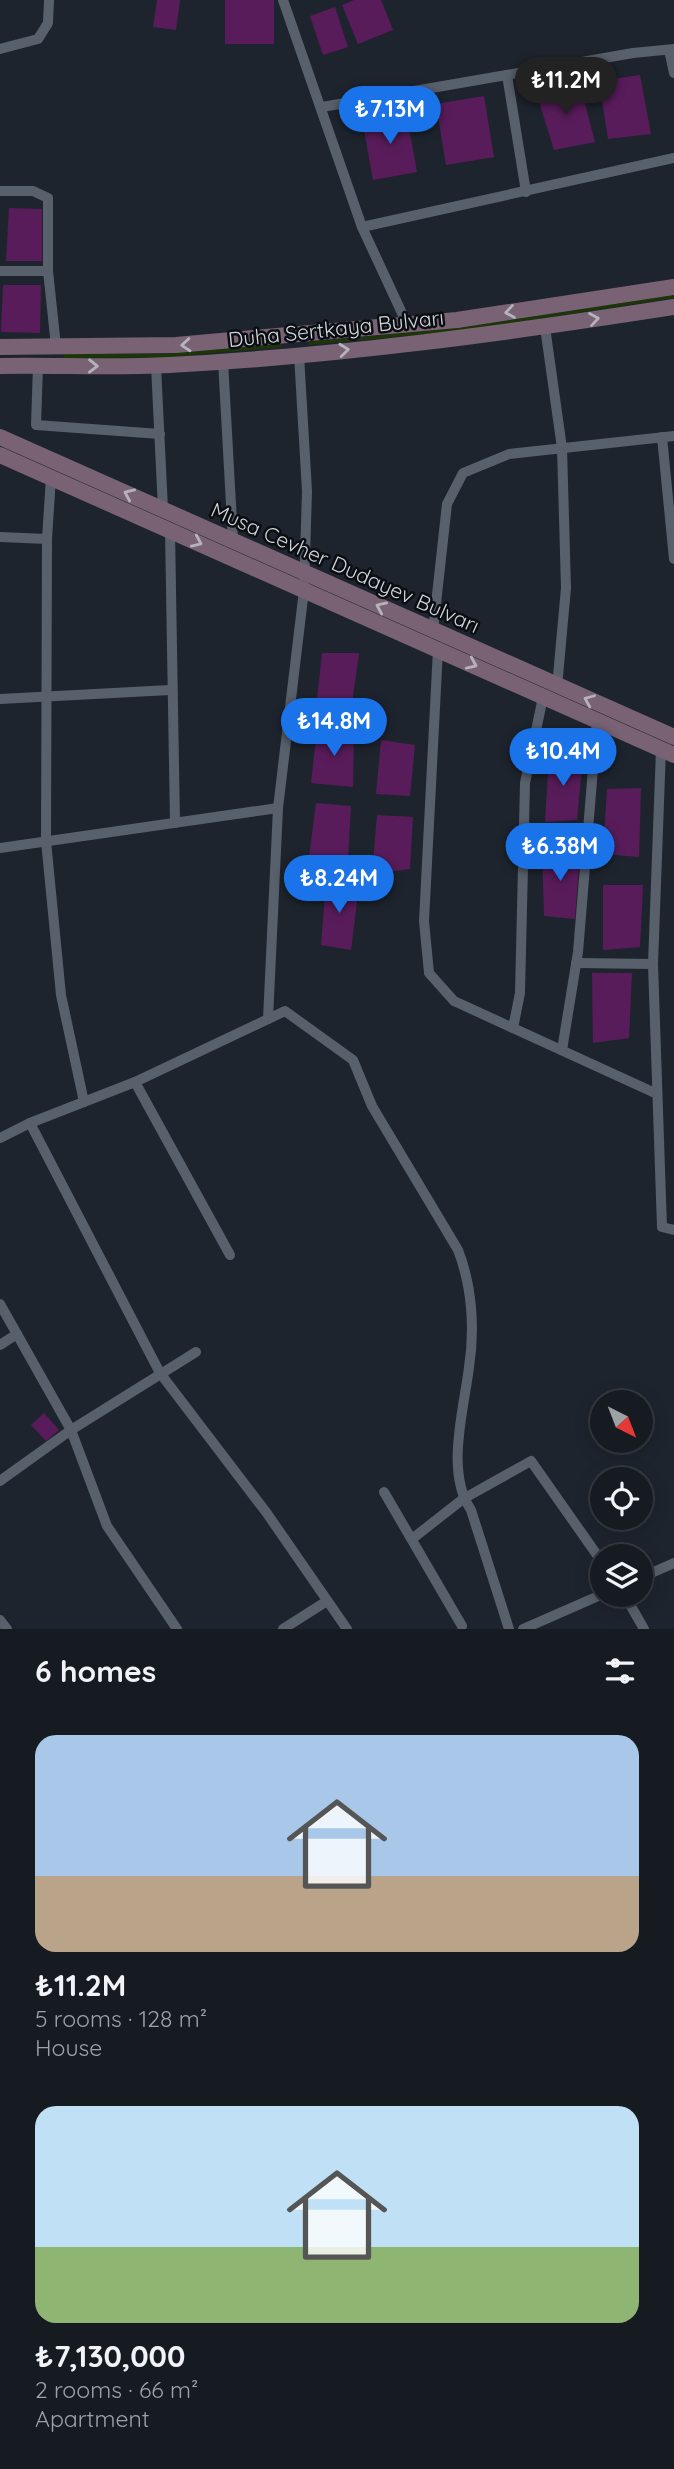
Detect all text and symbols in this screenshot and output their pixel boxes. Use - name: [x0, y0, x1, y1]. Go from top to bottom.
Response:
- pin: ₺11.2M: [509, 58, 623, 117]
- text: ₺11.2M: [531, 65, 601, 94]
- pin: ₺7.13M: [333, 86, 447, 146]
- text: ₺7.13M: [355, 94, 425, 123]
- street label: Duha Sertkaya Bulvarı: [227, 304, 445, 352]
- one-way arrow: [504, 304, 515, 319]
- one-way arrow: [588, 312, 600, 327]
- one-way arrow: [180, 337, 192, 352]
- one-way arrow: [338, 343, 350, 358]
- one-way arrow: [88, 358, 98, 374]
- one-way arrow: [124, 488, 136, 502]
- street label: Musa Cevher Dudayev Bulvarı: [207, 496, 484, 638]
- one-way arrow: [189, 534, 202, 548]
- one-way arrow: [376, 601, 388, 615]
- one-way arrow: [464, 656, 477, 670]
- one-way arrow: [584, 695, 596, 709]
- pin: ₺14.8M: [277, 698, 391, 758]
- text: ₺14.8M: [297, 706, 371, 735]
- pin: ₺10.4M: [506, 728, 620, 788]
- text: ₺10.4M: [525, 736, 601, 765]
- pin: ₺6.38M: [503, 824, 617, 883]
- text: ₺6.38M: [522, 831, 598, 860]
- pin: ₺8.24M: [282, 856, 396, 915]
- text: ₺8.24M: [300, 863, 378, 892]
- north arrow: [590, 1390, 653, 1452]
- map controls: [590, 1390, 653, 1607]
- button: locate: [590, 1467, 653, 1530]
- button: layers: [590, 1544, 653, 1607]
- text: 6 homes: [35, 1652, 156, 1690]
- icon: filters: [601, 1652, 639, 1690]
- icon: home: [274, 1781, 400, 1907]
- text: ₺11.2M: [35, 1966, 126, 2004]
- text: 5 rooms · 128 m²: [35, 2004, 207, 2033]
- text: House: [35, 2033, 102, 2062]
- icon: home: [274, 2152, 400, 2278]
- text: ₺7,130,000: [35, 2337, 185, 2375]
- text: 2 rooms · 66 m²: [35, 2375, 198, 2404]
- text: Apartment: [35, 2404, 149, 2433]

